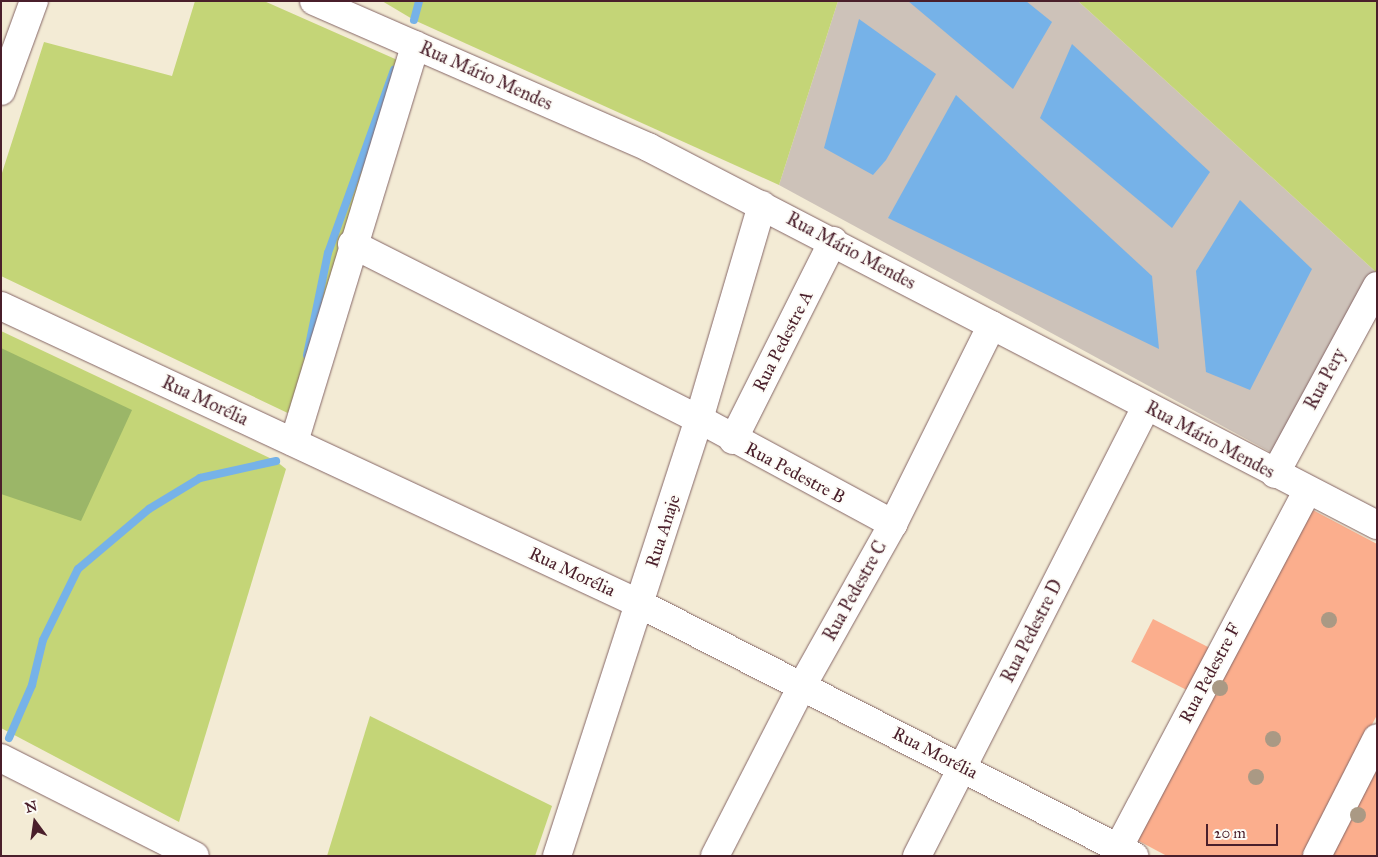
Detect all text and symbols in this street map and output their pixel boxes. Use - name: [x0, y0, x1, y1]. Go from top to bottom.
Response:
- street label: Rua Mário Mendes: [416, 37, 556, 115]
- street label: Rua Mário Mendes: [783, 208, 919, 294]
- street label: Rua Pedestre A: [748, 287, 818, 395]
- street label: Rua Pery: [1300, 345, 1350, 413]
- street label: Rua Morélia: [158, 372, 252, 430]
- street label: Rua Mário Mendes: [1142, 397, 1278, 483]
- street label: Rua Pedestre B: [741, 438, 849, 508]
- street label: Rua Anaje: [641, 492, 685, 570]
- street label: Rua Pedestre C: [819, 537, 891, 645]
- street label: Rua Morélia: [525, 543, 619, 601]
- street label: Rua Pedestre D: [997, 576, 1067, 686]
- street label: Rua Pedestre F: [1175, 619, 1245, 727]
- street label: Rua Morélia: [889, 722, 981, 784]
- north arrow: [10, 797, 60, 847]
- text: N: [23, 797, 39, 817]
- scale bar: [1208, 814, 1280, 846]
- text: 20 m: [1214, 824, 1246, 842]

